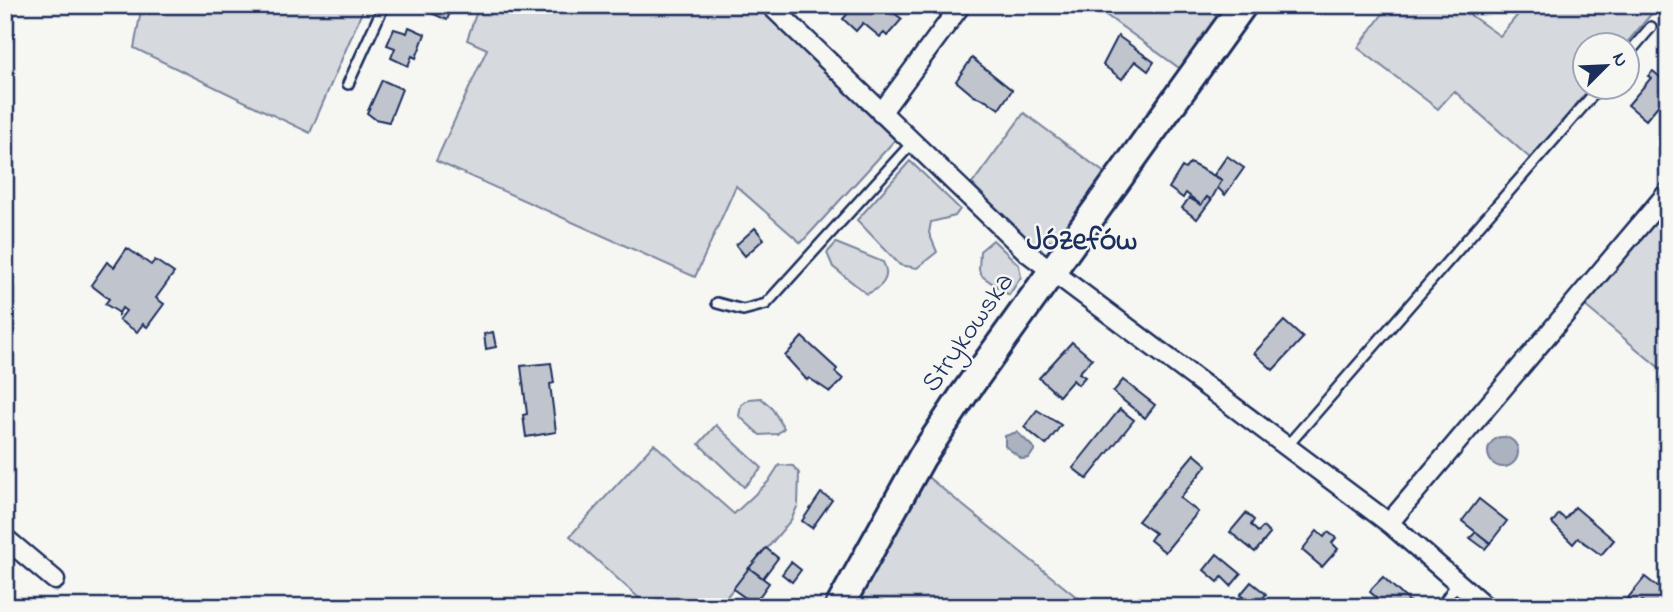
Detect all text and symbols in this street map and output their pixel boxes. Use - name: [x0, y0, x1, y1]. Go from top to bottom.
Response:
- north arrow: [1572, 32, 1642, 102]
- text: N: [1604, 49, 1634, 72]
- district label: Józefów: [1027, 218, 1137, 265]
- street label: Strykowska: [912, 265, 1026, 401]

